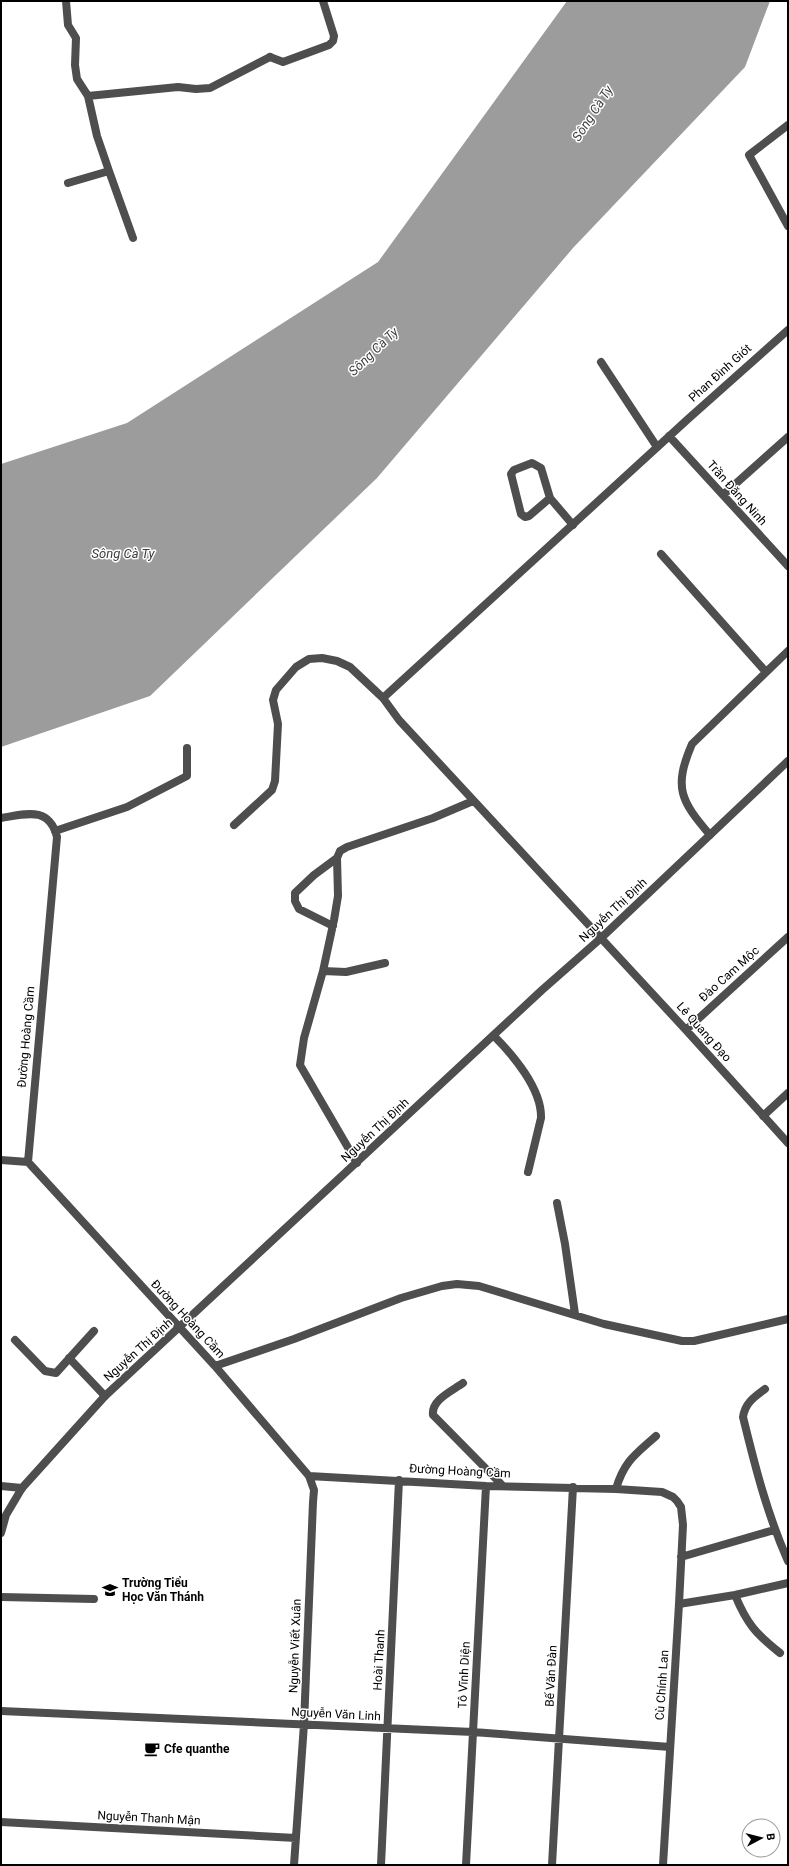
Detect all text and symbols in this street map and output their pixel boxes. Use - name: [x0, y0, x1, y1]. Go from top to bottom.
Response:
- water label: Sông Cà Ty: [569, 82, 616, 144]
- water label: Sông Cà Ty: [345, 323, 402, 379]
- street label: Phan Đình Giót: [686, 341, 754, 405]
- street label: Trần Đăng Ninh: [704, 458, 770, 528]
- water label: Sông Cà Ty: [92, 546, 156, 561]
- street label: Nguyễn Thị Định: [576, 875, 650, 945]
- street label: Đào Cam Mộc: [696, 943, 762, 1005]
- street label: Đường Hoàng Cầm: [15, 986, 37, 1088]
- street label: Lê Quang Đạo: [674, 999, 734, 1065]
- street label: Nguyễn Thị Định: [338, 1095, 412, 1165]
- street label: Đường Hoàng Cầm: [148, 1277, 228, 1361]
- street label: Nguyễn Thị Định: [101, 1316, 175, 1384]
- street label: Đường Hoàng Cầm: [409, 1461, 511, 1481]
- place label: Trường Tiểu Học Văn Thánh: [122, 1576, 204, 1604]
- school or university icon: Trường Tiểu Học Văn Thánh: [101, 1581, 119, 1599]
- street label: Nguyễn Viết Xuân: [286, 1599, 304, 1693]
- street label: Hoài Thanh: [370, 1629, 388, 1691]
- street label: Tô Vĩnh Diện: [455, 1641, 473, 1709]
- street label: Bế Văn Đàn: [542, 1645, 560, 1707]
- street label: Cù Chính Lan: [653, 1649, 671, 1721]
- street label: Nguyễn Văn Linh: [291, 1705, 381, 1723]
- cafe icon: Cfe quanthe: [143, 1740, 161, 1758]
- place label: Cfe quanthe: [164, 1742, 230, 1756]
- street label: Nguyễn Thanh Mận: [97, 1808, 201, 1828]
- north arrow: [741, 1818, 781, 1858]
- text: B: [764, 1833, 777, 1841]

